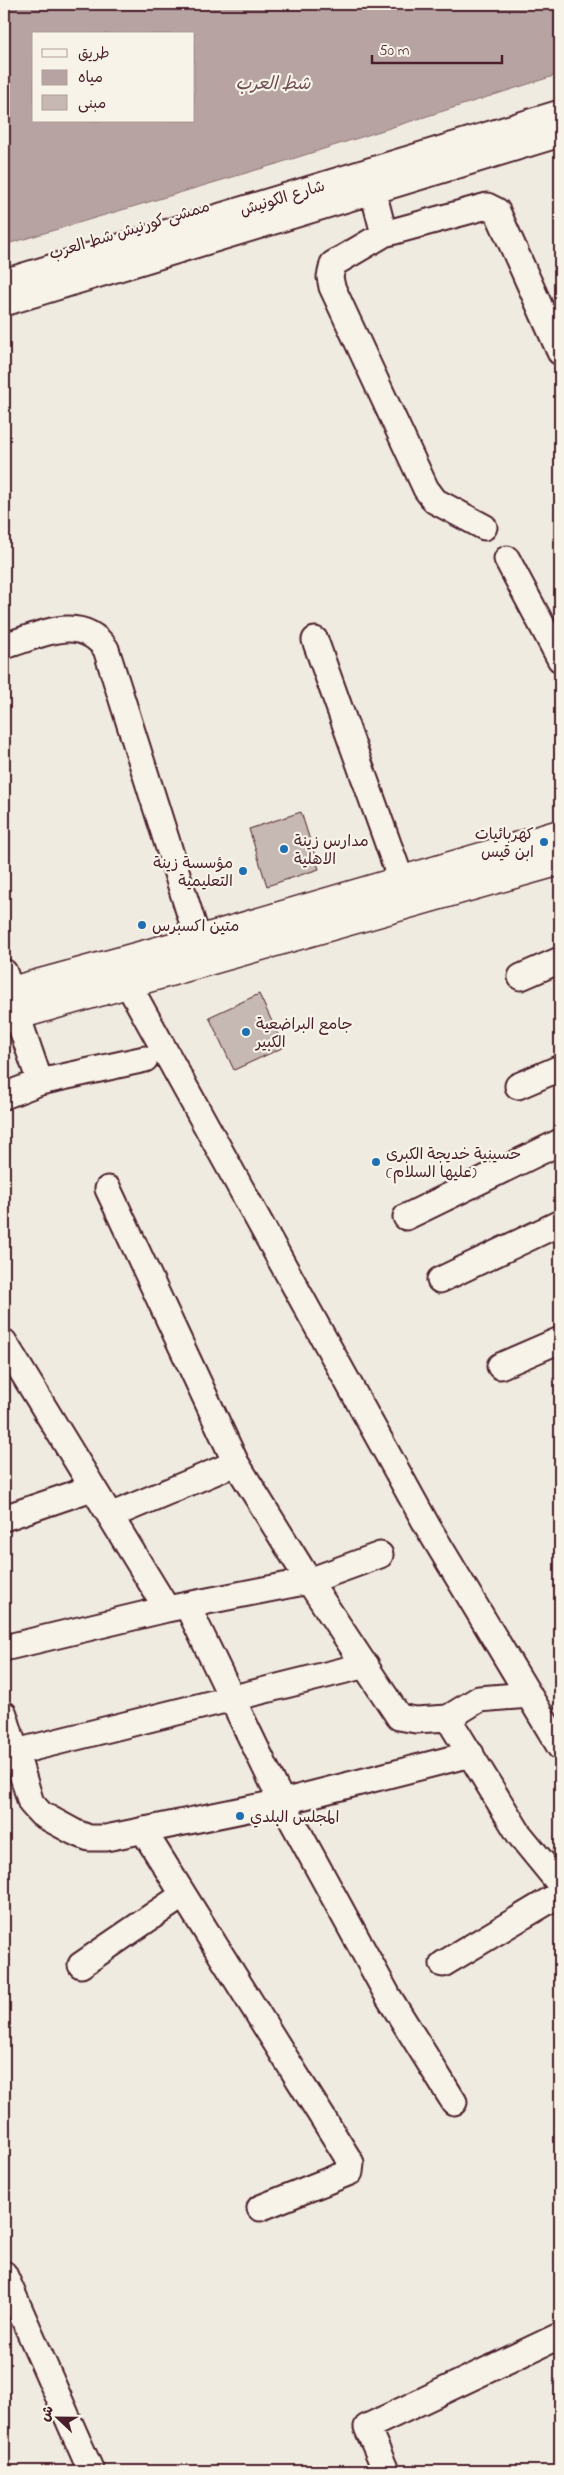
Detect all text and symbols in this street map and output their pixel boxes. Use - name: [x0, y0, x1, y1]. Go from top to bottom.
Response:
- legend: [32, 32, 195, 122]
- scale bar: [372, 32, 502, 64]
- text: 50 m: [379, 40, 410, 62]
- text: طريق: [78, 43, 110, 65]
- text: مياه: [78, 67, 103, 89]
- water label: شط العرب: [236, 72, 311, 98]
- text: مبنى: [78, 93, 106, 115]
- street label: شارع الكونيش: [237, 175, 328, 223]
- street label: ممشى كورنيش شط العرب: [46, 195, 213, 267]
- place label: كهربائيات ابن قيس: [475, 823, 534, 865]
- place label: مدارس زينة الاهلية: [294, 830, 369, 872]
- marker: كهربائيات ابن قيس: [538, 836, 550, 848]
- marker: مدارس زينة الاهلية: [278, 843, 290, 855]
- place label: مؤسسة زينة التعليمية: [153, 852, 233, 894]
- marker: مؤسسة زينة التعليمية: [237, 865, 249, 877]
- place label: متين اكسبرس: [152, 915, 239, 939]
- marker: متين اكسبرس: [136, 919, 148, 931]
- place label: جامع البراضعية الكبير: [254, 1013, 353, 1055]
- marker: جامع البراضعية الكبير: [240, 1026, 252, 1038]
- place label: حسينية خديجة الكبرى (عليها السلام): [386, 1143, 521, 1185]
- marker: حسينية خديجة الكبرى (عليها السلام): [370, 1156, 382, 1168]
- place label: المجلس البلدي: [250, 1806, 339, 1830]
- marker: المجلس البلدي: [234, 1810, 246, 1822]
- north arrow: [32, 2392, 82, 2442]
- text: ش: [35, 2403, 60, 2425]

